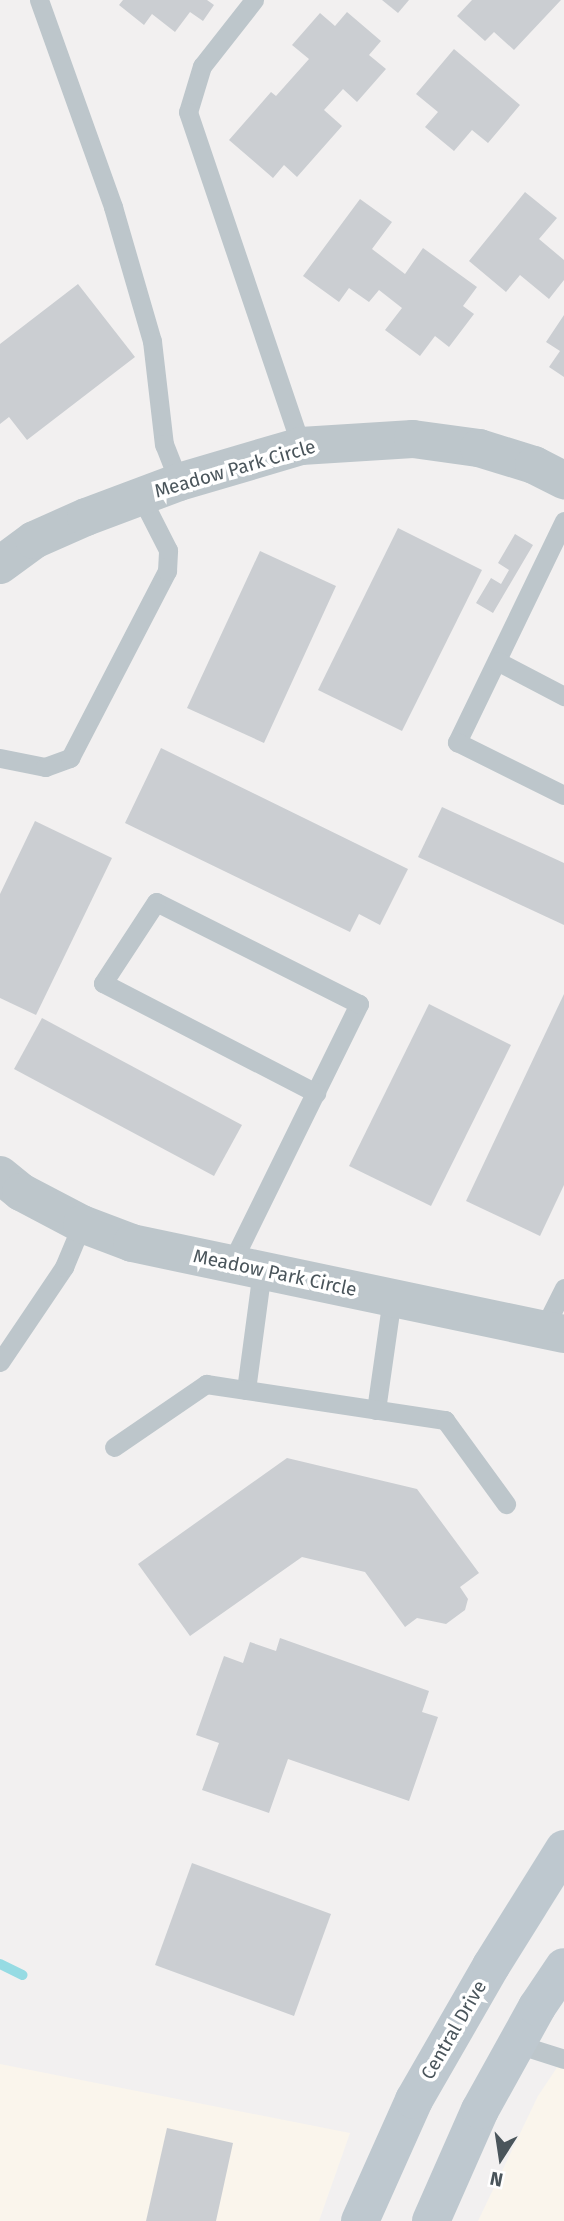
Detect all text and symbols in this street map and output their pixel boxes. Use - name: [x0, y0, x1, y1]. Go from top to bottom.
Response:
- street label: Meadow Park Circle: [152, 435, 318, 503]
- street label: Meadow Park Circle: [191, 1245, 359, 1301]
- street label: Central Drive: [416, 1976, 492, 2084]
- north arrow: [466, 2123, 536, 2193]
- text: N: [488, 2166, 505, 2192]

